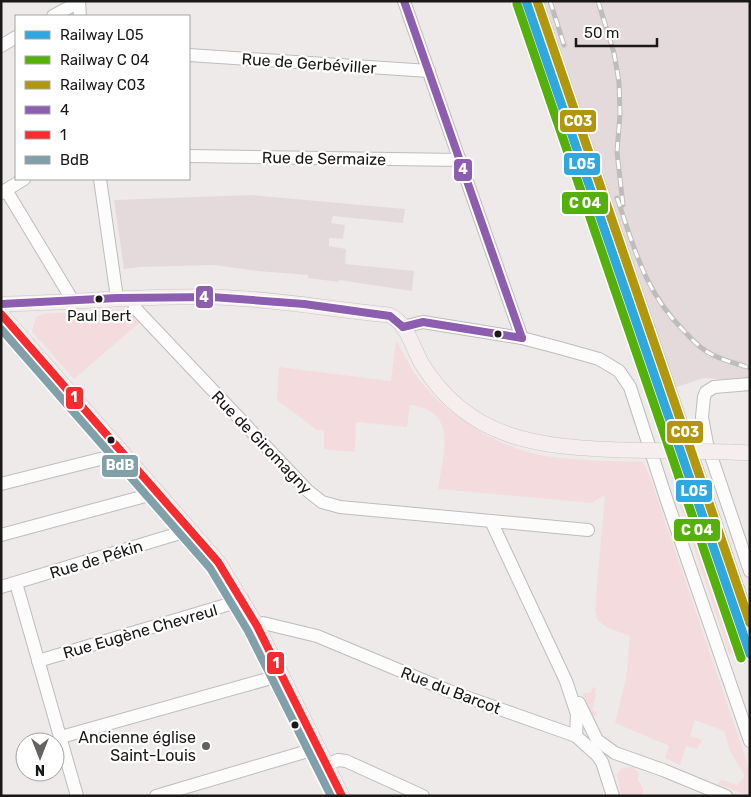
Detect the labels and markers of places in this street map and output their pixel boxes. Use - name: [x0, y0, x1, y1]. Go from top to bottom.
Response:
- marker: Paul Bert: [94, 294, 104, 304]
- place label: Paul Bert: [67, 307, 131, 325]
- unlabelled marker: [493, 329, 503, 339]
- unlabelled marker: [106, 435, 116, 445]
- unlabelled marker: [290, 720, 300, 730]
- place label: Ancienne église Saint-Louis: [78, 728, 196, 765]
- marker: Ancienne église Saint-Louis: [200, 740, 212, 752]

